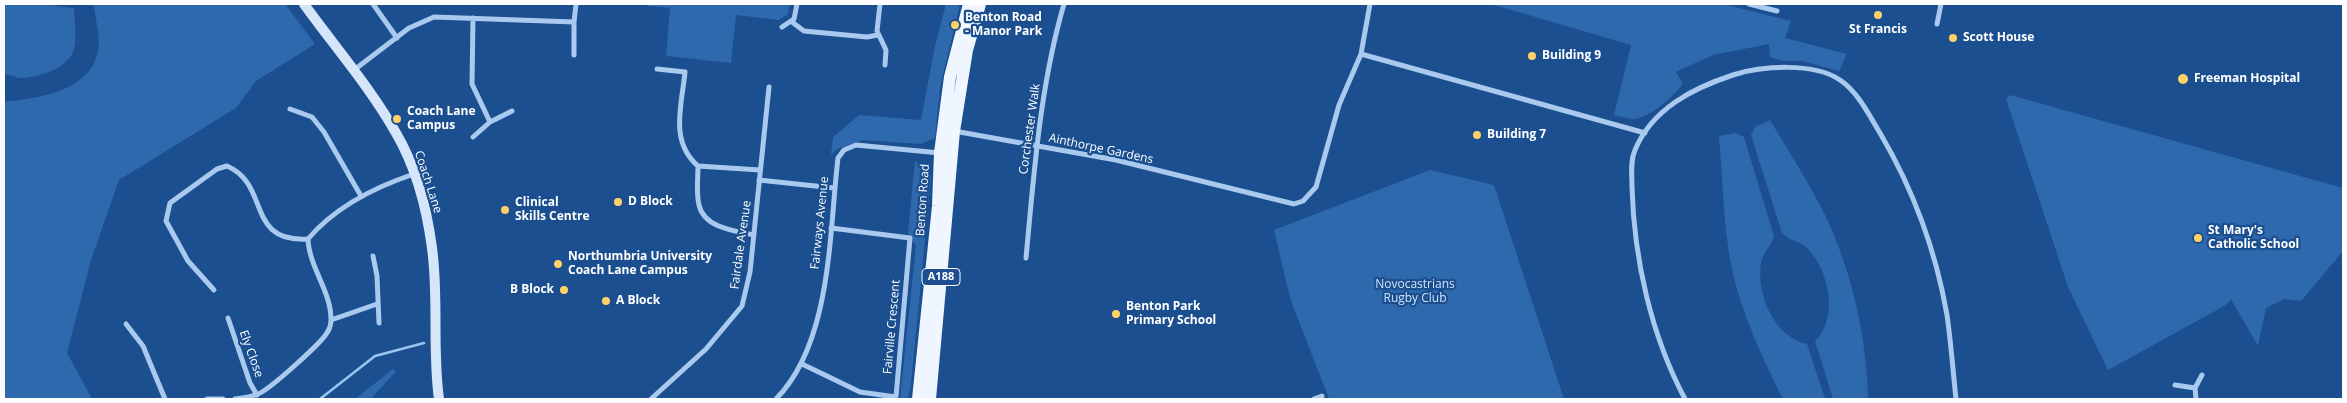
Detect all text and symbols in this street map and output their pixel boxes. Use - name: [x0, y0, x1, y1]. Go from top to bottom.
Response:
- marker: St Francis: [1872, 9, 1884, 21]
- place label: Benton Road - Manor Park: [965, 11, 1042, 39]
- marker: Benton Road - Manor Park: [949, 19, 961, 31]
- place label: St Francis: [1849, 23, 1907, 37]
- place label: Scott House: [1963, 31, 2034, 45]
- marker: Scott House: [1947, 32, 1959, 44]
- place label: Building 9: [1542, 49, 1601, 63]
- marker: Building 9: [1526, 50, 1538, 62]
- marker: Freeman Hospital: [2176, 72, 2190, 86]
- place label: Freeman Hospital: [2194, 72, 2300, 86]
- street label: Corchester Walk: [1017, 83, 1043, 175]
- place label: Coach Lane Campus: [407, 105, 476, 133]
- marker: Coach Lane Campus: [391, 113, 403, 125]
- place label: Building 7: [1487, 128, 1546, 142]
- marker: Building 7: [1471, 129, 1483, 141]
- street label: Ainthorpe Gardens: [1047, 131, 1155, 167]
- street label: Coach Lane: [411, 149, 445, 215]
- street label: Benton Road: [913, 163, 933, 237]
- street label: Fairways Avenue: [808, 176, 832, 270]
- place label: D Block: [628, 195, 673, 209]
- place label: Clinical Skills Centre: [515, 196, 589, 224]
- marker: D Block: [612, 196, 624, 208]
- street label: Fairdale Avenue: [728, 200, 754, 290]
- marker: Clinical Skills Centre: [499, 204, 511, 216]
- place label: St Mary's Catholic School: [2208, 224, 2299, 252]
- marker: St Mary's Catholic School: [2192, 232, 2204, 244]
- place label: Northumbria University Coach Lane Campus: [568, 250, 712, 278]
- marker: Northumbria University Coach Lane Campus: [552, 258, 564, 270]
- road number: A188: [922, 268, 960, 286]
- park label: Novocastrians Rugby Club: [1375, 278, 1455, 306]
- street label: Fairville Crescent: [881, 279, 903, 375]
- place label: B Block: [510, 283, 554, 297]
- marker: B Block: [558, 284, 570, 296]
- place label: A Block: [616, 294, 660, 308]
- marker: A Block: [600, 295, 612, 307]
- place label: Benton Park Primary School: [1126, 300, 1216, 328]
- marker: Benton Park Primary School: [1110, 308, 1122, 320]
- street label: Ely Close: [236, 328, 266, 380]

